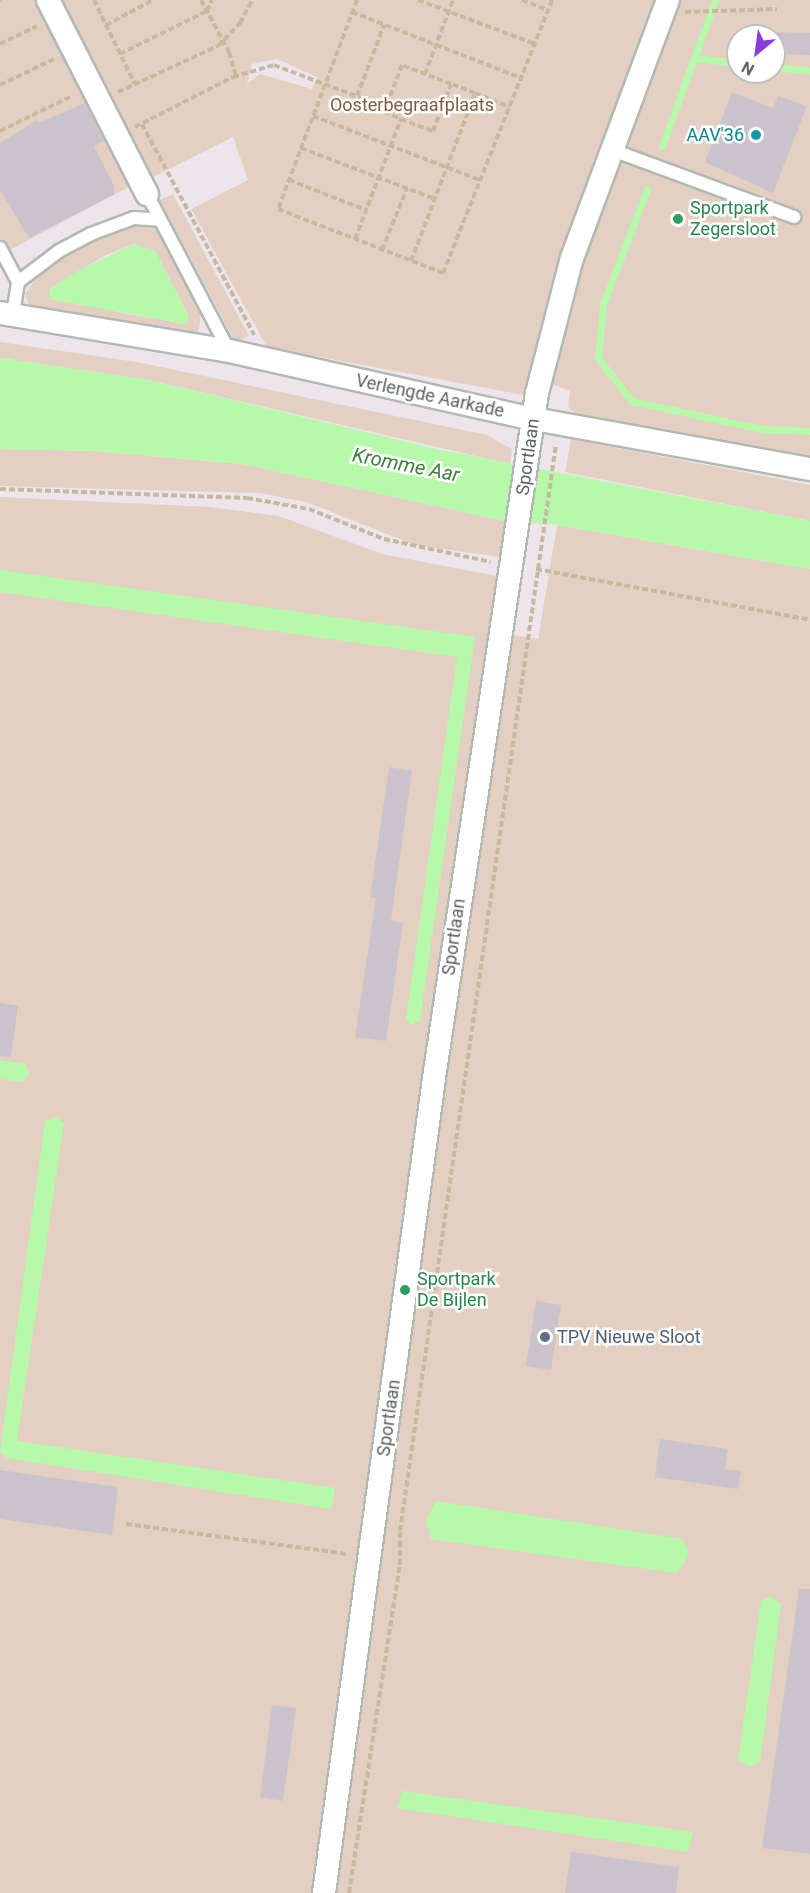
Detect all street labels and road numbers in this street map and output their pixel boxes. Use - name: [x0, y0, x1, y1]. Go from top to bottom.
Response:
- street label: Verlengde Aarkade: [354, 370, 506, 422]
- street label: Sportlaan: [512, 417, 544, 497]
- street label: Sportlaan: [438, 897, 470, 977]
- street label: Sportlaan: [373, 1378, 405, 1458]

